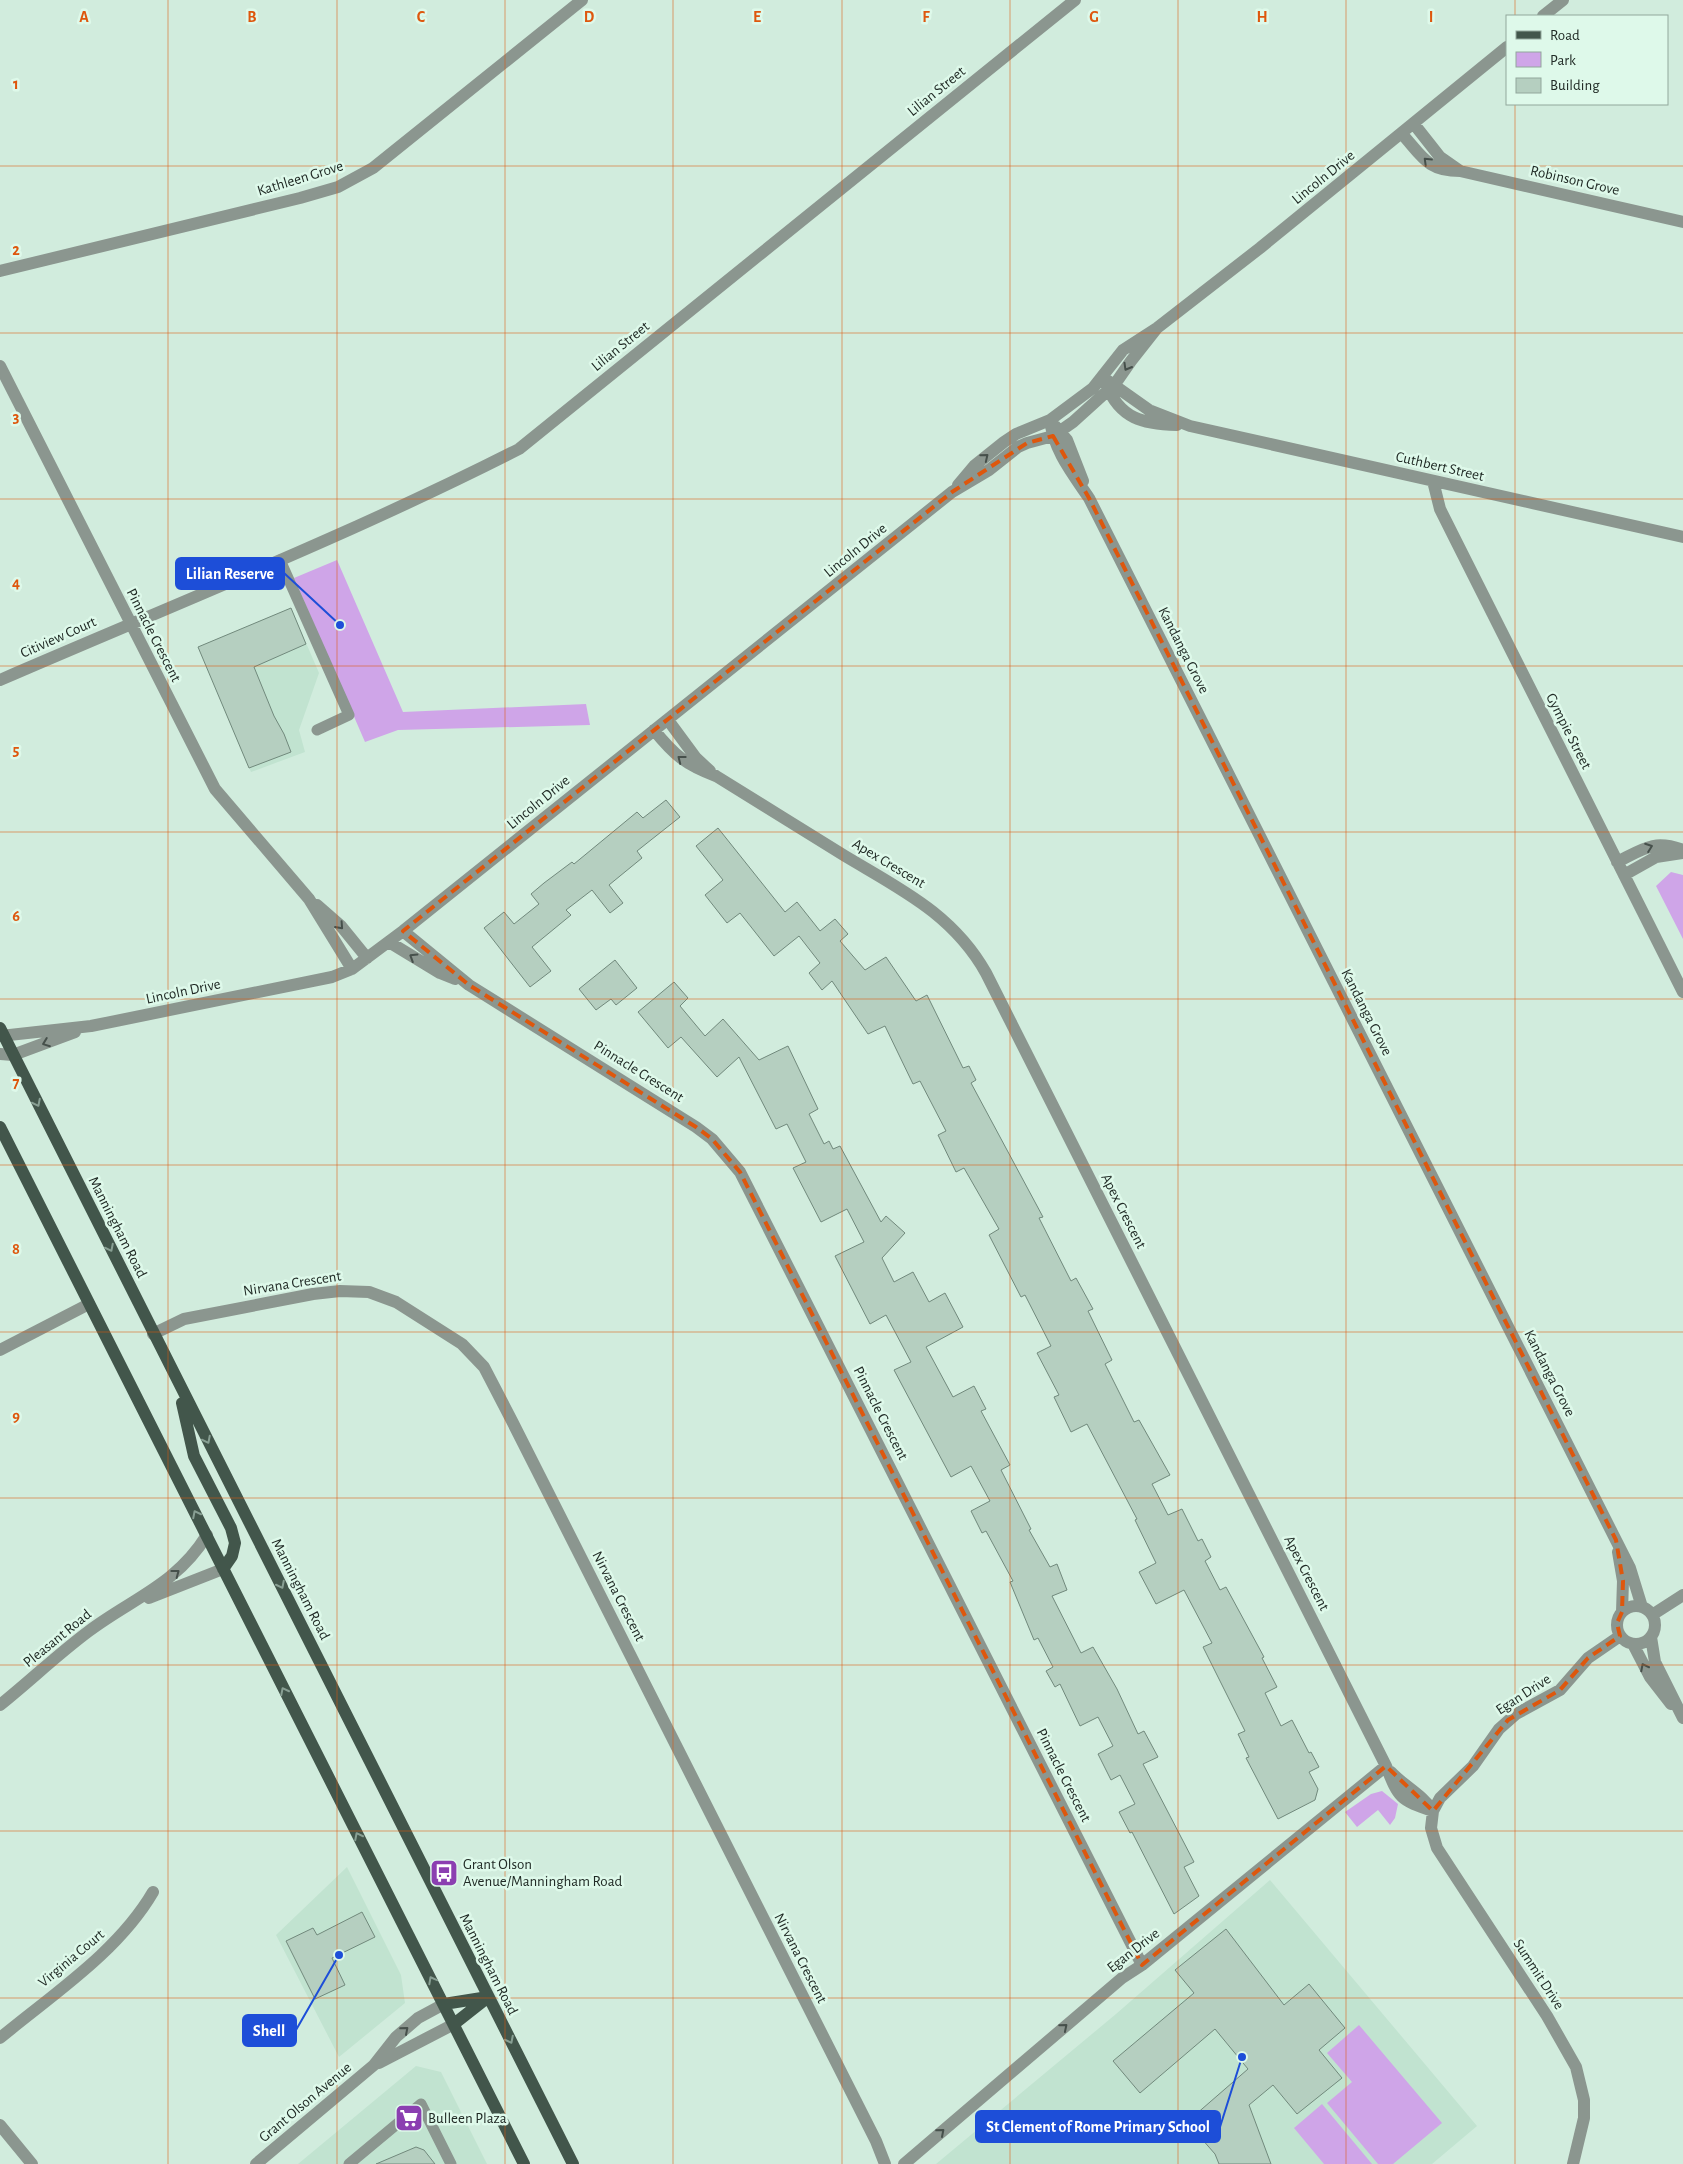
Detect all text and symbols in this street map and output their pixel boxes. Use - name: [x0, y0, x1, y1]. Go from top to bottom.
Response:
- text: A: [79, 9, 89, 25]
- text: B: [247, 9, 257, 25]
- text: C: [417, 9, 426, 25]
- text: D: [584, 9, 595, 25]
- text: E: [753, 9, 761, 25]
- text: F: [922, 9, 930, 25]
- text: G: [1089, 9, 1099, 25]
- text: H: [1256, 9, 1268, 25]
- text: I: [1429, 9, 1433, 25]
- legend: [1506, 15, 1668, 105]
- text: Road: [1550, 28, 1580, 43]
- text: Park: [1550, 53, 1576, 68]
- street label: Lilian Street: [905, 64, 968, 119]
- text: 1: [13, 76, 19, 92]
- text: Building: [1550, 78, 1600, 93]
- street label: Lincoln Drive: [1289, 148, 1358, 207]
- street label: Kathleen Grove: [255, 158, 345, 199]
- one-way arrow: [1423, 158, 1432, 167]
- street label: Robinson Grove: [1529, 163, 1621, 198]
- text: 2: [12, 242, 20, 258]
- street label: Lilian Street: [589, 319, 652, 374]
- one-way arrow: [1124, 362, 1134, 371]
- text: 3: [13, 409, 20, 425]
- street label: Cuthbert Street: [1394, 449, 1486, 484]
- one-way arrow: [980, 454, 989, 463]
- street label: Lincoln Drive: [821, 521, 890, 580]
- callout: Lilian Reserve: [176, 558, 284, 589]
- text: Lilian Reserve: [186, 566, 275, 582]
- text: 4: [12, 575, 20, 591]
- street label: Pinnacle Crescent: [124, 586, 184, 685]
- street label: Kandanga Grove: [1155, 604, 1212, 696]
- street label: Citiview Court: [18, 614, 99, 661]
- street label: Gympie Street: [1543, 691, 1594, 772]
- text: 5: [13, 742, 20, 758]
- one-way arrow: [677, 756, 687, 765]
- street label: Lincoln Drive: [504, 773, 573, 832]
- street label: Apex Crescent: [850, 836, 928, 891]
- one-way arrow: [1644, 843, 1653, 853]
- text: 6: [12, 908, 20, 924]
- one-way arrow: [334, 921, 343, 930]
- one-way arrow: [409, 953, 418, 963]
- street label: Kandanga Grove: [1338, 966, 1395, 1058]
- street label: Lincoln Drive: [144, 976, 222, 1007]
- one-way arrow: [42, 1037, 51, 1047]
- street label: Pinnacle Crescent: [591, 1038, 686, 1105]
- text: 7: [13, 1075, 20, 1091]
- one-way arrow: [31, 1098, 41, 1107]
- street label: Apex Crescent: [1098, 1171, 1149, 1251]
- street label: Manningham Road: [86, 1174, 150, 1280]
- text: 8: [12, 1241, 20, 1257]
- one-way arrow: [104, 1243, 114, 1252]
- street label: Nirvana Crescent: [242, 1268, 342, 1299]
- street label: Kandanga Grove: [1521, 1327, 1578, 1419]
- street label: Pinnacle Crescent: [851, 1364, 911, 1463]
- text: 9: [12, 1408, 20, 1424]
- one-way arrow: [201, 1435, 211, 1444]
- one-way arrow: [192, 1510, 202, 1519]
- street label: Apex Crescent: [1281, 1533, 1332, 1613]
- street label: Manningham Road: [269, 1536, 333, 1642]
- street label: Nirvana Crescent: [589, 1549, 648, 1644]
- one-way arrow: [170, 1570, 179, 1578]
- one-way arrow: [274, 1580, 285, 1589]
- street label: Pleasant Road: [21, 1606, 94, 1670]
- one-way arrow: [1640, 1663, 1650, 1672]
- street label: Egan Drive: [1493, 1671, 1553, 1718]
- one-way arrow: [280, 1687, 290, 1696]
- street label: Pinnacle Crescent: [1034, 1726, 1094, 1825]
- one-way arrow: [354, 1832, 364, 1841]
- place label: Grant Olson Avenue/Manningham Road: [463, 1857, 623, 1889]
- bus stop icon: Grant Olson Avenue/Manningham Road: [429, 1858, 459, 1888]
- street label: Manningham Road: [457, 1911, 521, 2017]
- street label: Nirvana Crescent: [771, 1911, 830, 2006]
- street label: Egan Drive: [1104, 1925, 1162, 1975]
- street label: Virginia Court: [36, 1927, 107, 1990]
- street label: Summit Drive: [1510, 1936, 1567, 2012]
- one-way arrow: [428, 1976, 438, 1985]
- callout: Shell: [243, 2015, 296, 2046]
- text: Shell: [253, 2023, 285, 2039]
- one-way arrow: [1059, 2023, 1068, 2032]
- one-way arrow: [399, 2027, 408, 2035]
- one-way arrow: [504, 2035, 514, 2044]
- street label: Grant Olson Avenue: [256, 2060, 354, 2145]
- supermarket icon: Bulleen Plaza: [394, 2103, 424, 2133]
- place label: Bulleen Plaza: [428, 2111, 507, 2126]
- callout: St Clement of Rome Primary School: [976, 2111, 1220, 2142]
- text: St Clement of Rome Primary School: [986, 2119, 1210, 2136]
- one-way arrow: [935, 2129, 944, 2138]

